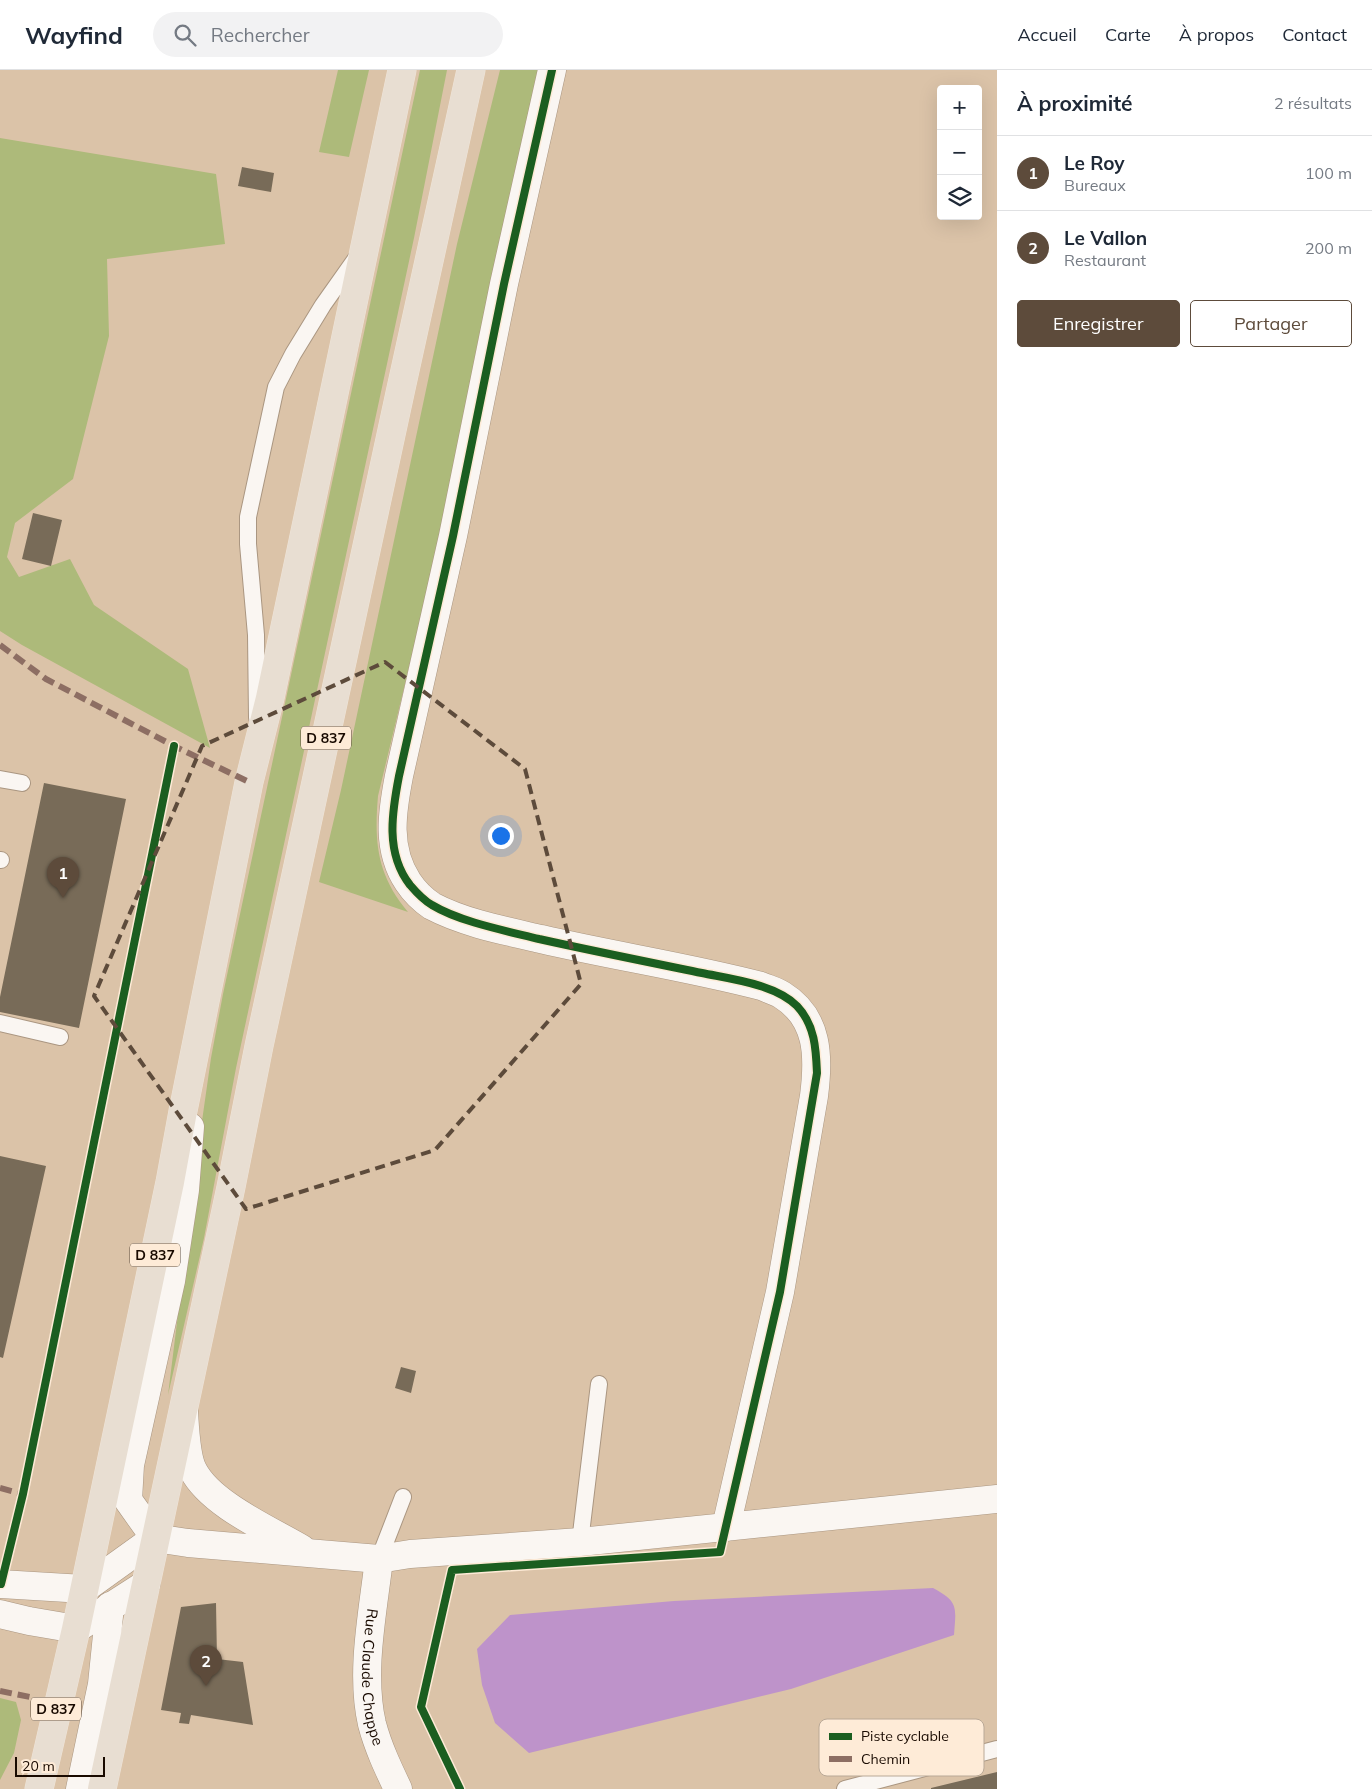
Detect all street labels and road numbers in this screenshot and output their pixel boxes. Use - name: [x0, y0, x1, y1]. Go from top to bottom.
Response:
- road number: D 837: [301, 726, 351, 750]
- road number: D 837: [130, 1244, 180, 1266]
- street label: Rue Claude Chappe: [358, 1607, 388, 1748]
- road number: D 837: [31, 1698, 81, 1720]

